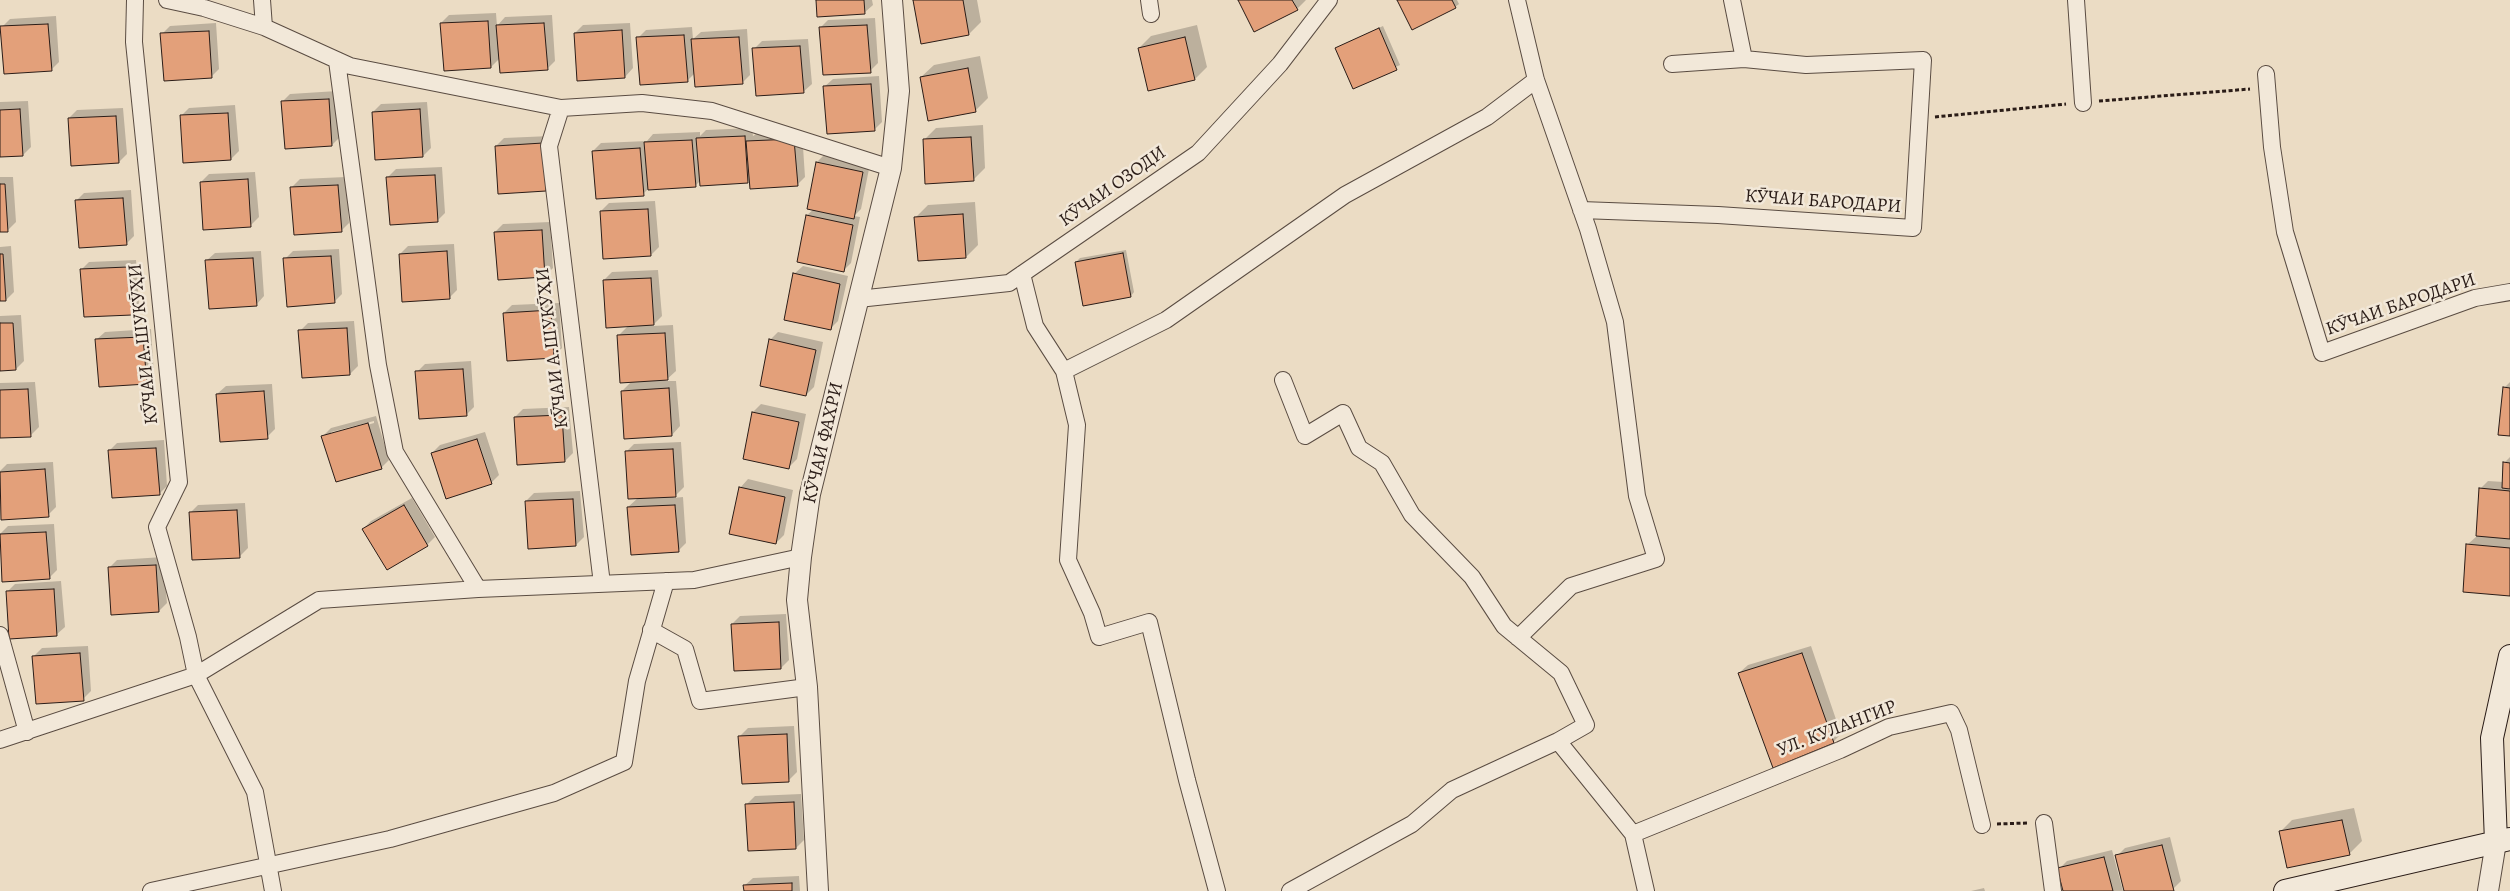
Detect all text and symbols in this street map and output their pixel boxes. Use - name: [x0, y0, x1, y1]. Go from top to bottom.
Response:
- street label: КӮЧАИ ОЗОДИ: [1055, 142, 1171, 232]
- street label: КӮЧАИ БАРОДАРИ: [1744, 185, 1902, 219]
- street label: КӮЧАИ А.ШУКӮҲИ: [124, 262, 164, 426]
- street label: КӮЧАИ А.ШУКӮҲИ: [532, 266, 574, 430]
- street label: КӮЧАИ БАРОДАРИ: [2323, 269, 2479, 341]
- street label: КӮЧАИ ФАХРИ: [799, 380, 849, 506]
- street label: УЛ. КУЛАНГИР: [1774, 696, 1900, 762]

